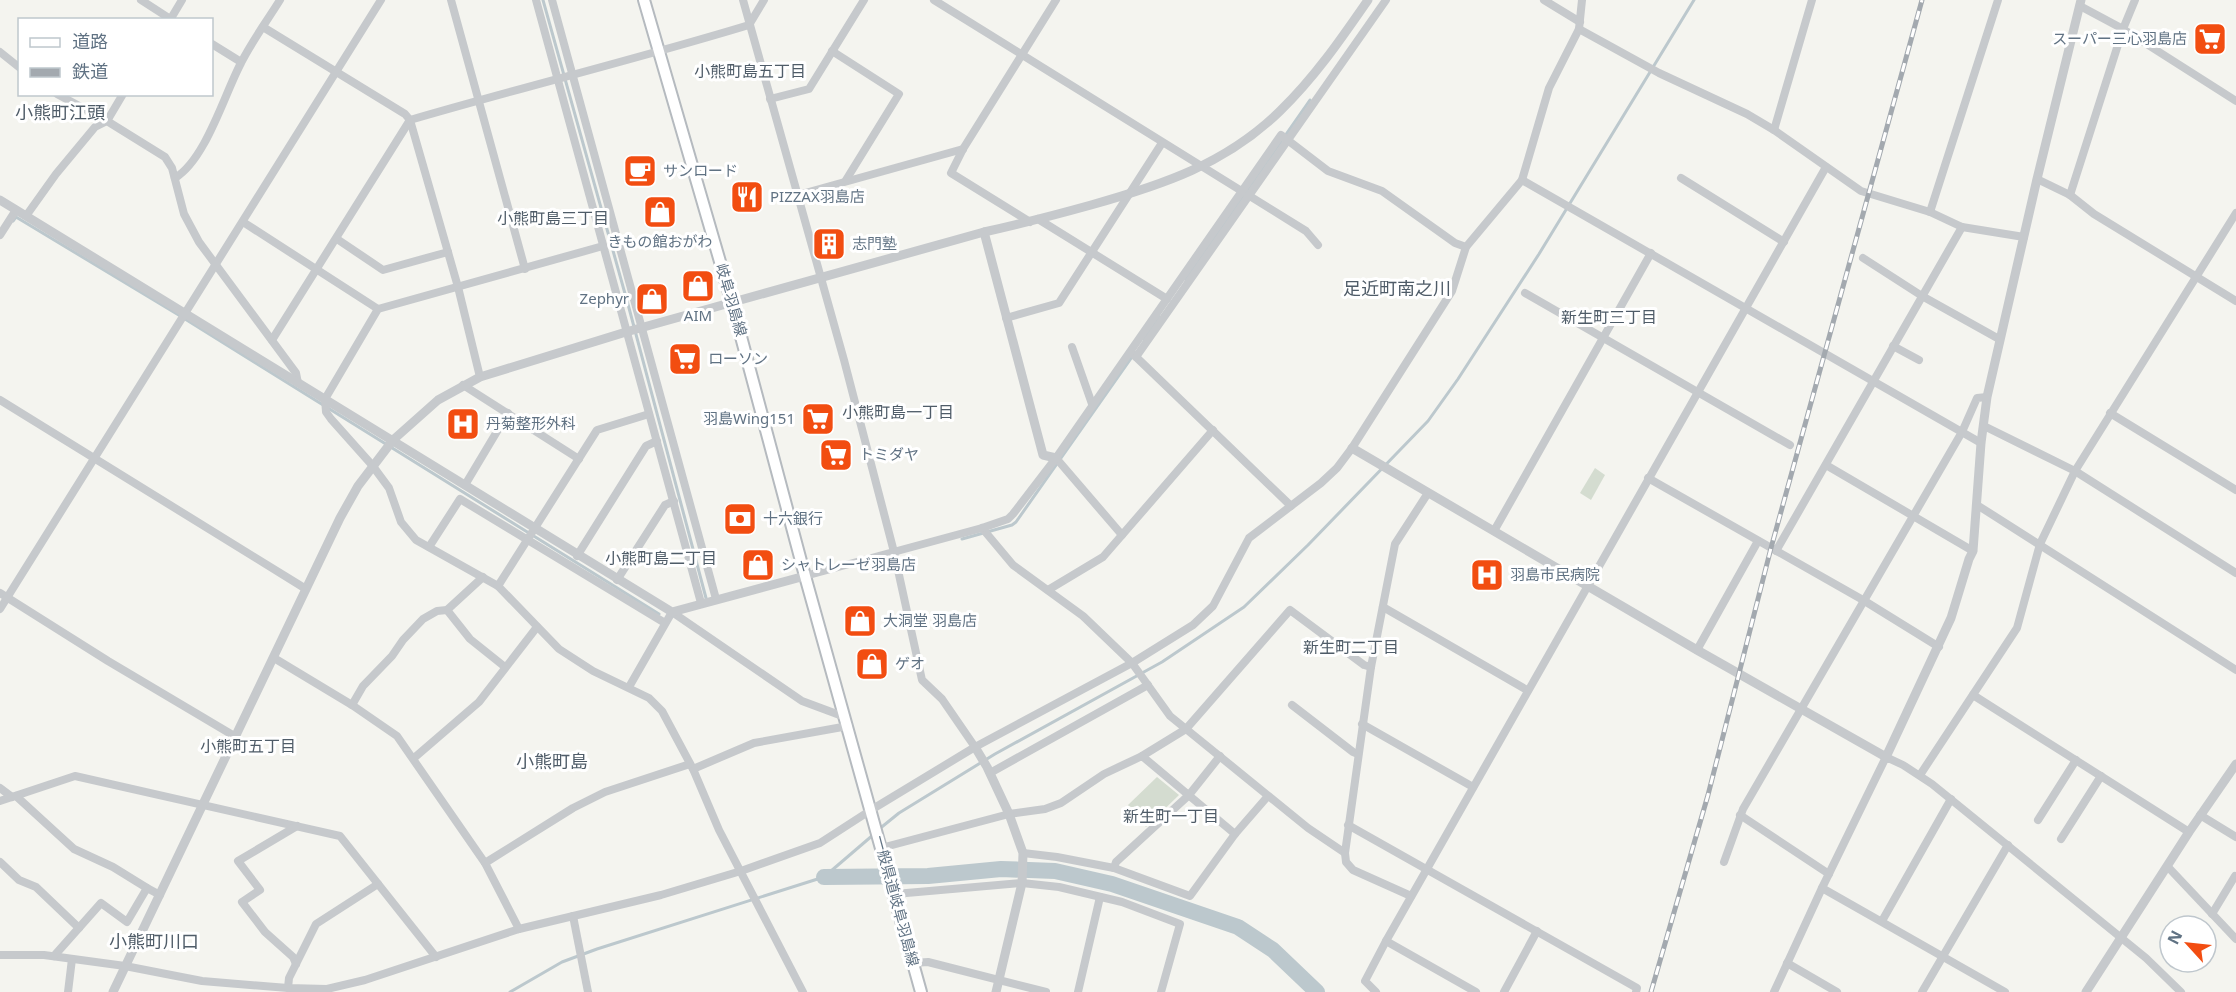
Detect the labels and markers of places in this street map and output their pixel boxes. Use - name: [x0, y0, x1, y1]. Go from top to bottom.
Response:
- supermarket icon: スーパー三心羽島店: [2192, 21, 2228, 57]
- place label: スーパー三心羽島店: [2052, 28, 2187, 48]
- cafe icon: サンロード: [622, 153, 658, 189]
- place label: サンロード: [663, 160, 738, 180]
- restaurant icon: PIZZAX羽島店: [729, 179, 765, 215]
- place label: PIZZAX羽島店: [770, 186, 865, 206]
- shop icon: きもの館おがわ: [642, 194, 678, 230]
- building icon: 志門塾: [811, 226, 847, 262]
- place label: きもの館おがわ: [607, 231, 713, 251]
- place label: 志門塾: [852, 233, 897, 253]
- shop icon: AIM: [680, 268, 716, 304]
- shop icon: Zephyr: [634, 281, 670, 317]
- place label: Zephyr: [580, 288, 629, 308]
- place label: AIM: [684, 305, 712, 325]
- supermarket icon: ローソン: [667, 341, 703, 377]
- place label: ローソン: [708, 348, 768, 368]
- supermarket icon: 羽島Wing151: [800, 401, 836, 437]
- hospital icon: 丹菊整形外科: [445, 406, 481, 442]
- place label: 羽島Wing151: [703, 408, 795, 428]
- place label: 丹菊整形外科: [486, 413, 576, 433]
- supermarket icon: トミダヤ: [818, 437, 854, 473]
- place label: トミダヤ: [859, 444, 919, 464]
- bank icon: 十六銀行: [722, 501, 758, 537]
- place label: 十六銀行: [763, 508, 823, 528]
- shop icon: シャトレーゼ羽島店: [740, 547, 776, 583]
- place label: シャトレーゼ羽島店: [781, 554, 916, 574]
- hospital icon: 羽島市民病院: [1469, 557, 1505, 593]
- place label: 羽島市民病院: [1510, 564, 1600, 584]
- shop icon: 大洞堂 羽島店: [842, 603, 878, 639]
- place label: 大洞堂 羽島店: [883, 610, 977, 630]
- shop icon: ゲオ: [854, 646, 890, 682]
- place label: ゲオ: [895, 653, 925, 673]

